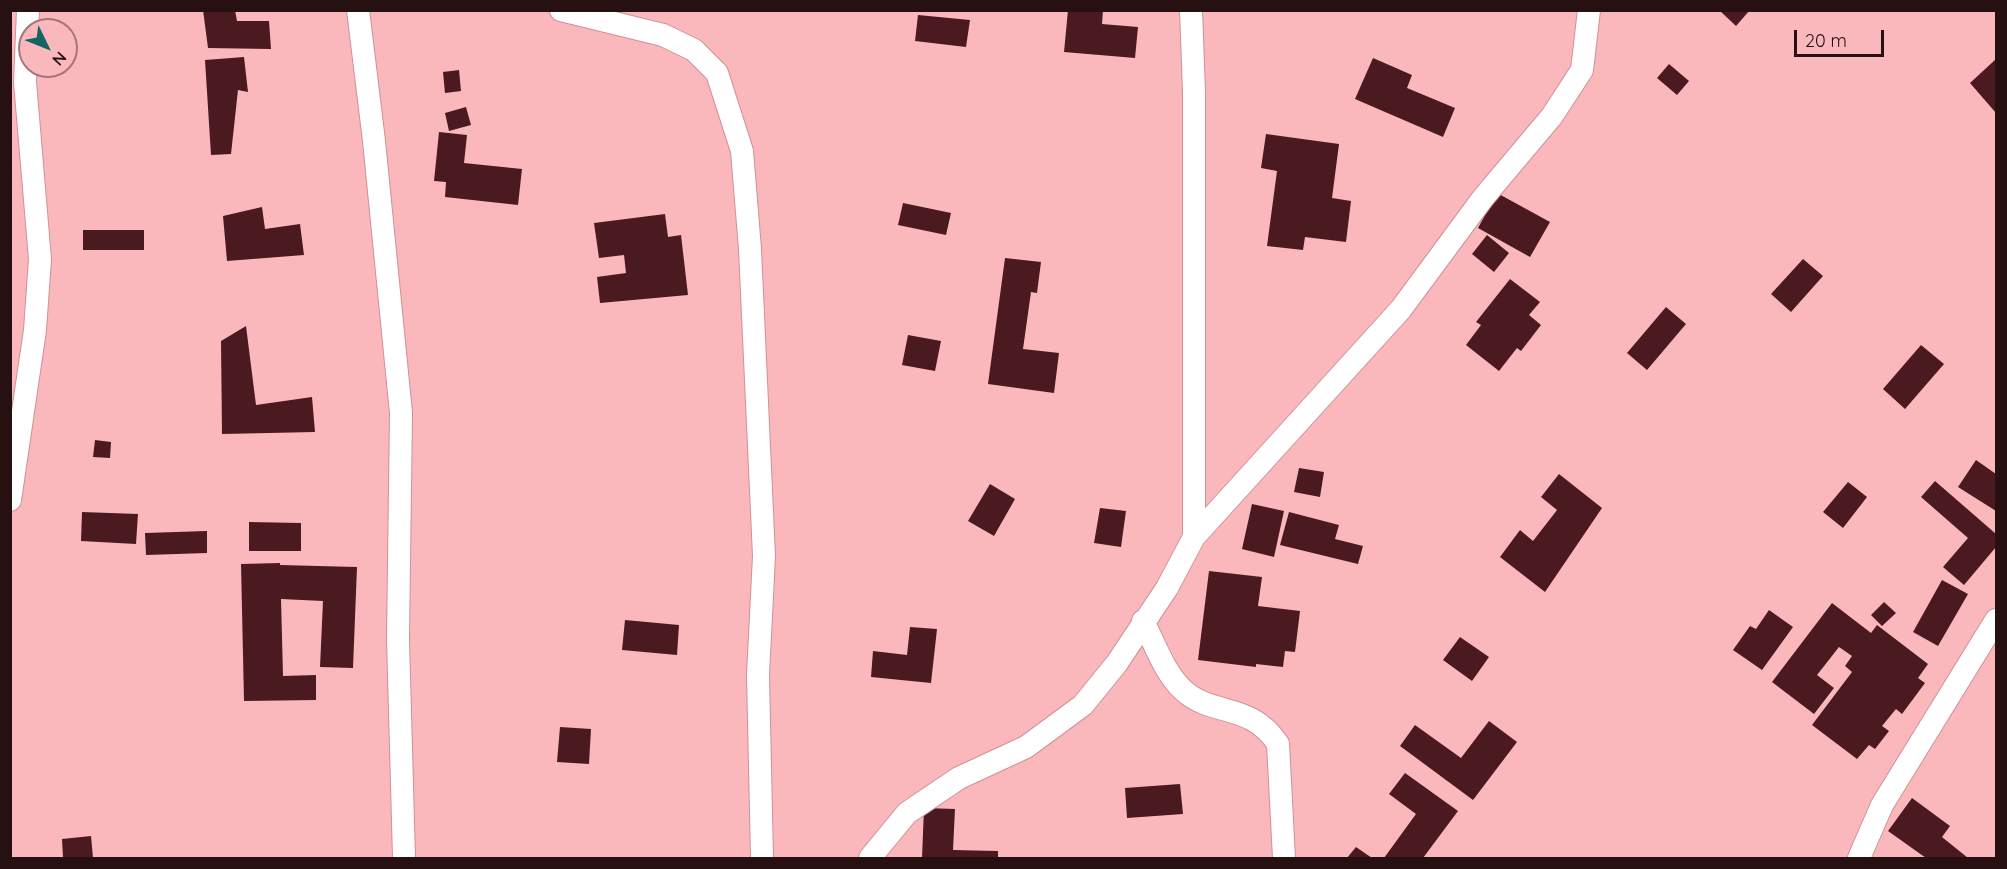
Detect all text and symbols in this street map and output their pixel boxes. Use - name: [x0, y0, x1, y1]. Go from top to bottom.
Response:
- north arrow: [18, 18, 78, 78]
- scale bar: [1797, 18, 1887, 56]
- text: 20 m: [1805, 29, 1847, 52]
- text: N: [48, 48, 71, 70]

